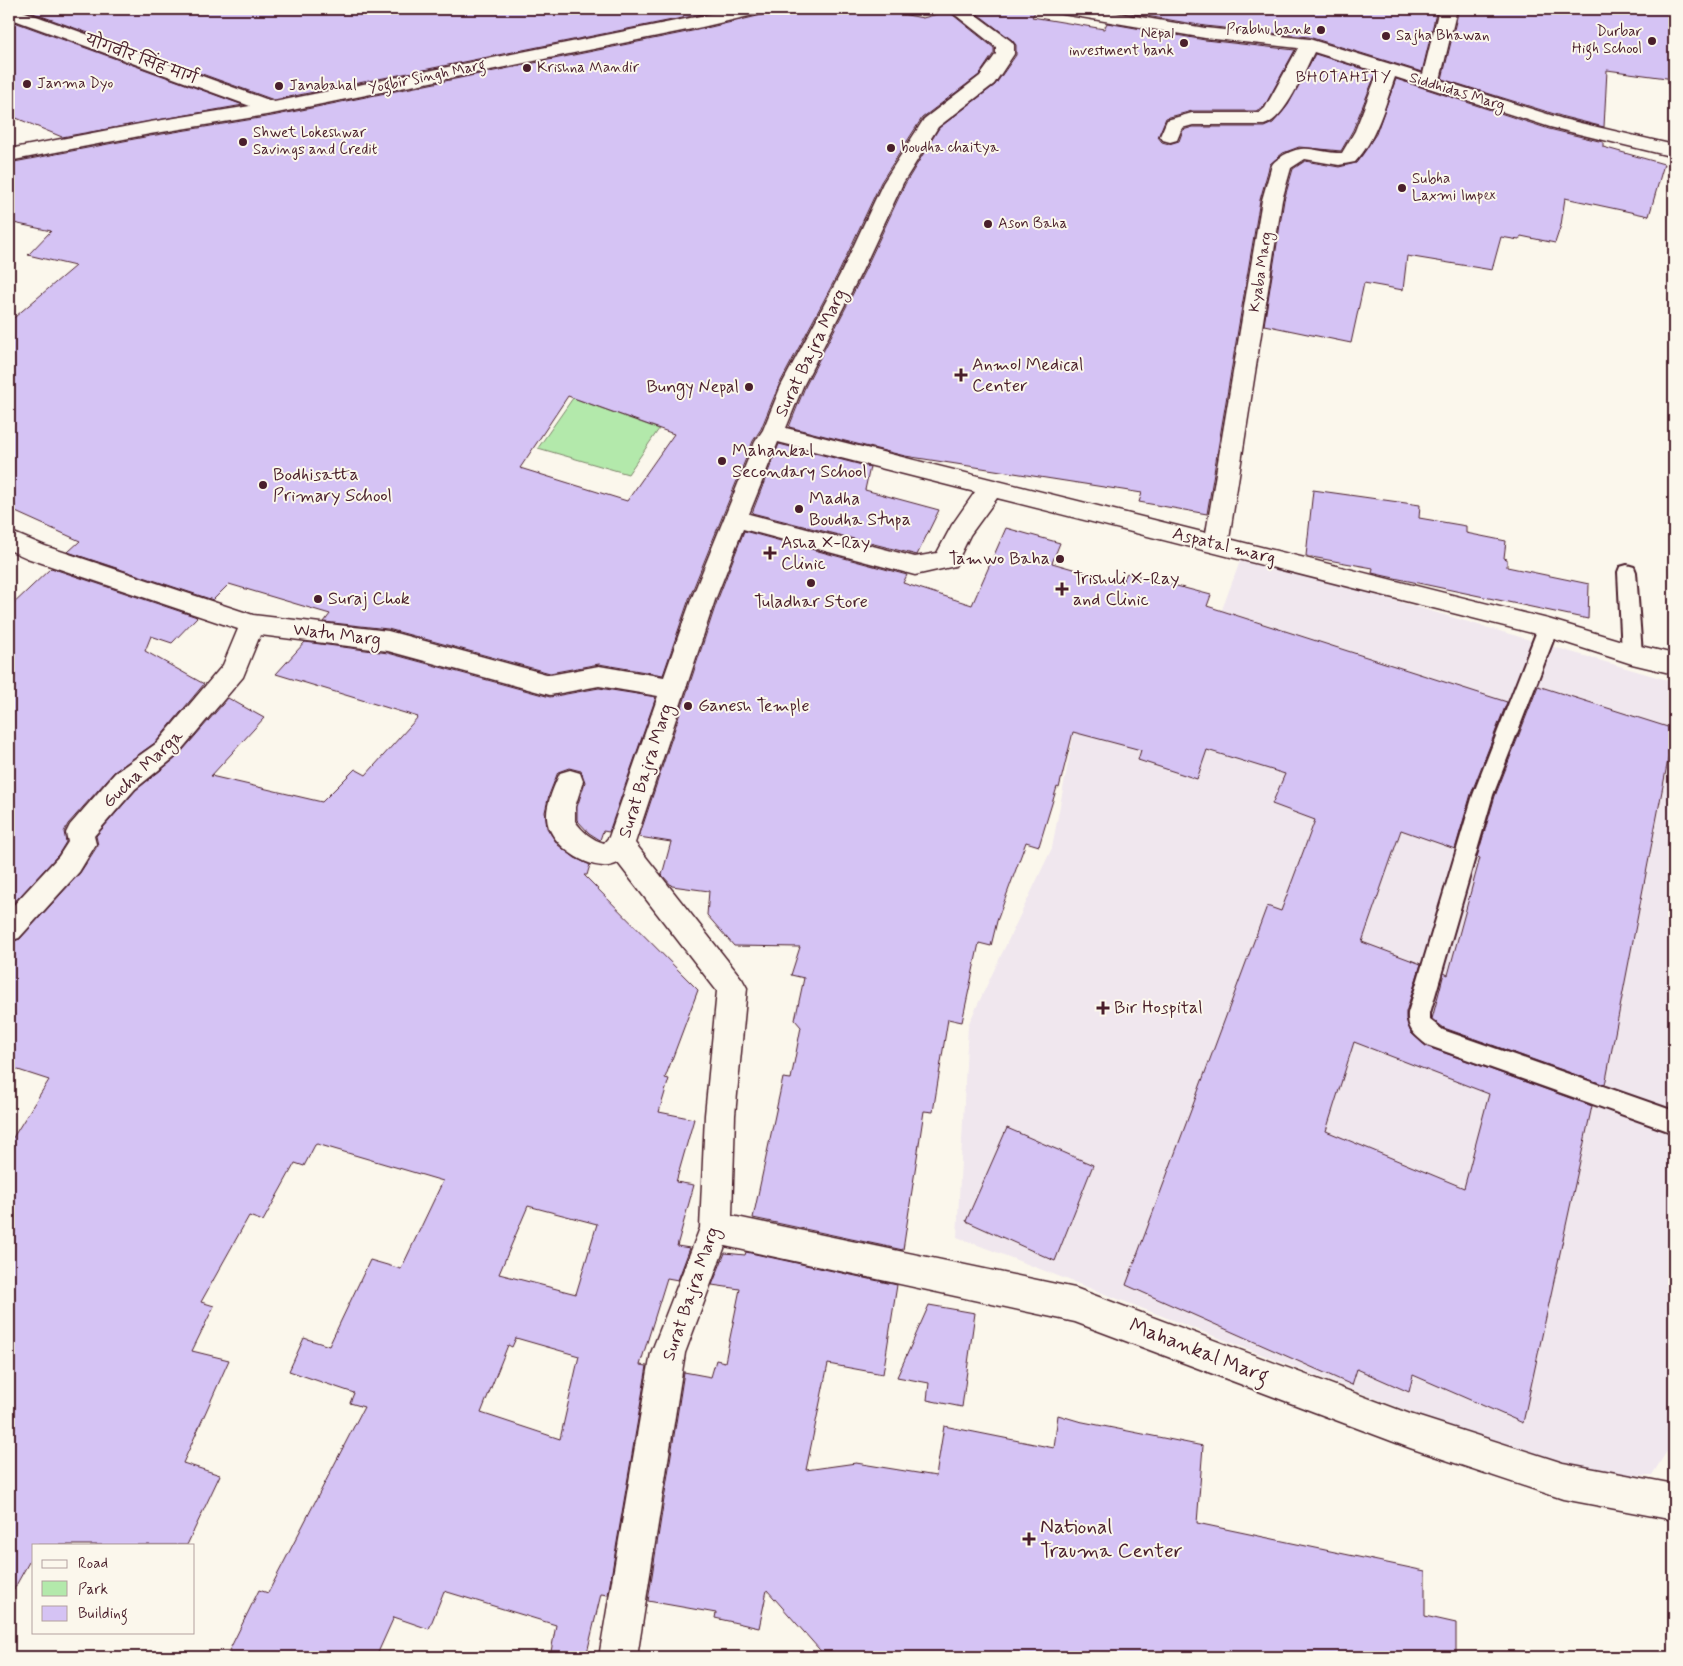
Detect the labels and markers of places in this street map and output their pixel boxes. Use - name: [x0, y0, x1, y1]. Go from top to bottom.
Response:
- place label: Prabhu bank: [1226, 20, 1311, 40]
- place label: Durbar High School: [1572, 22, 1642, 60]
- place label: Nepal investment bank: [1069, 24, 1174, 61]
- marker: Prabhu bank: [1315, 24, 1327, 36]
- place label: Sajha Bhawan: [1396, 26, 1490, 46]
- marker: Sajha Bhawan: [1380, 30, 1392, 42]
- marker: Durbar High School: [1646, 35, 1658, 47]
- marker: Nepal investment bank: [1178, 37, 1190, 49]
- place label: Krishna Mandir: [537, 58, 640, 78]
- marker: Krishna Mandir: [521, 62, 533, 74]
- place label: Janma Dyo: [37, 74, 114, 94]
- place label: Janabahal: [289, 76, 357, 96]
- marker: Janma Dyo: [21, 78, 33, 90]
- marker: Janabahal: [273, 80, 285, 92]
- place label: Shwet Lokeshwar Savings and Credit: [253, 123, 378, 160]
- marker: Shwet Lokeshwar Savings and Credit: [237, 136, 249, 148]
- place label: boudha chaitya: [901, 138, 1000, 158]
- marker: boudha chaitya: [885, 142, 897, 154]
- place label: Subha Laxmi Impex: [1412, 169, 1496, 206]
- marker: Subha Laxmi Impex: [1396, 182, 1408, 194]
- place label: Ason Baha: [998, 214, 1067, 234]
- marker: Ason Baha: [982, 218, 994, 230]
- place label: Anmol Medical Center: [972, 353, 1084, 398]
- marker: Anmol Medical Center: [954, 368, 968, 382]
- place label: Bungy Nepal: [646, 375, 739, 400]
- marker: Bungy Nepal: [743, 381, 755, 393]
- place label: Mahankal Secondary School: [732, 439, 867, 484]
- marker: Mahankal Secondary School: [716, 455, 728, 467]
- place label: Bodhisatta Primary School: [273, 463, 392, 508]
- marker: Bodhisatta Primary School: [257, 479, 269, 491]
- place label: Madha Boudha Stupa: [809, 487, 911, 532]
- marker: Madha Boudha Stupa: [793, 503, 805, 515]
- place label: Asha X-Ray Clinic: [781, 531, 870, 576]
- marker: Asha X-Ray Clinic: [763, 546, 777, 560]
- place label: Tamwo Baha: [948, 547, 1050, 571]
- marker: Tamwo Baha: [1054, 553, 1066, 565]
- place label: Trishuli X-Ray and Clinic: [1073, 567, 1179, 612]
- marker: Tuladhar Store: [805, 577, 817, 589]
- marker: Trishuli X-Ray and Clinic: [1055, 582, 1069, 596]
- place label: Suraj Chok: [328, 587, 410, 611]
- place label: Tuladhar Store: [754, 590, 868, 614]
- marker: Suraj Chok: [312, 593, 324, 605]
- place label: Ganesh Temple: [698, 694, 810, 718]
- marker: Ganesh Temple: [682, 700, 694, 712]
- place label: Bir Hospital: [1114, 996, 1203, 1020]
- marker: Bir Hospital: [1096, 1001, 1110, 1015]
- place label: National Trauma Center: [1040, 1513, 1183, 1565]
- marker: National Trauma Center: [1022, 1532, 1036, 1546]

